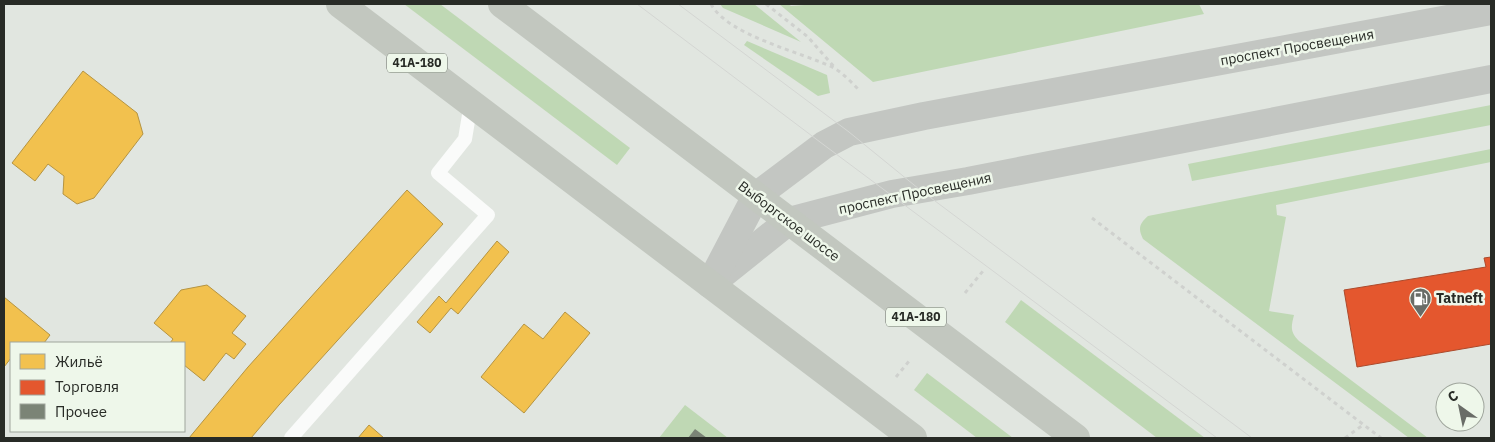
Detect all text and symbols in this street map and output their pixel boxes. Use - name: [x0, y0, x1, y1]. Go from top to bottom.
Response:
- street label: проспект Просвещения: [1219, 25, 1375, 69]
- road number: 41А-180: [387, 54, 447, 72]
- street label: проспект Просвещения: [837, 168, 993, 218]
- street label: Выборгское шоссе: [734, 177, 844, 265]
- fuel station icon: Tatneft: [1408, 286, 1432, 317]
- place label: Tatneft: [1436, 289, 1483, 307]
- road number: 41А-180: [886, 308, 946, 326]
- legend: [10, 342, 185, 432]
- text: Жильё: [55, 352, 103, 371]
- text: Торговля: [55, 377, 119, 396]
- north arrow: [1435, 382, 1485, 432]
- text: С: [1444, 386, 1462, 406]
- text: Прочее: [55, 402, 107, 421]

